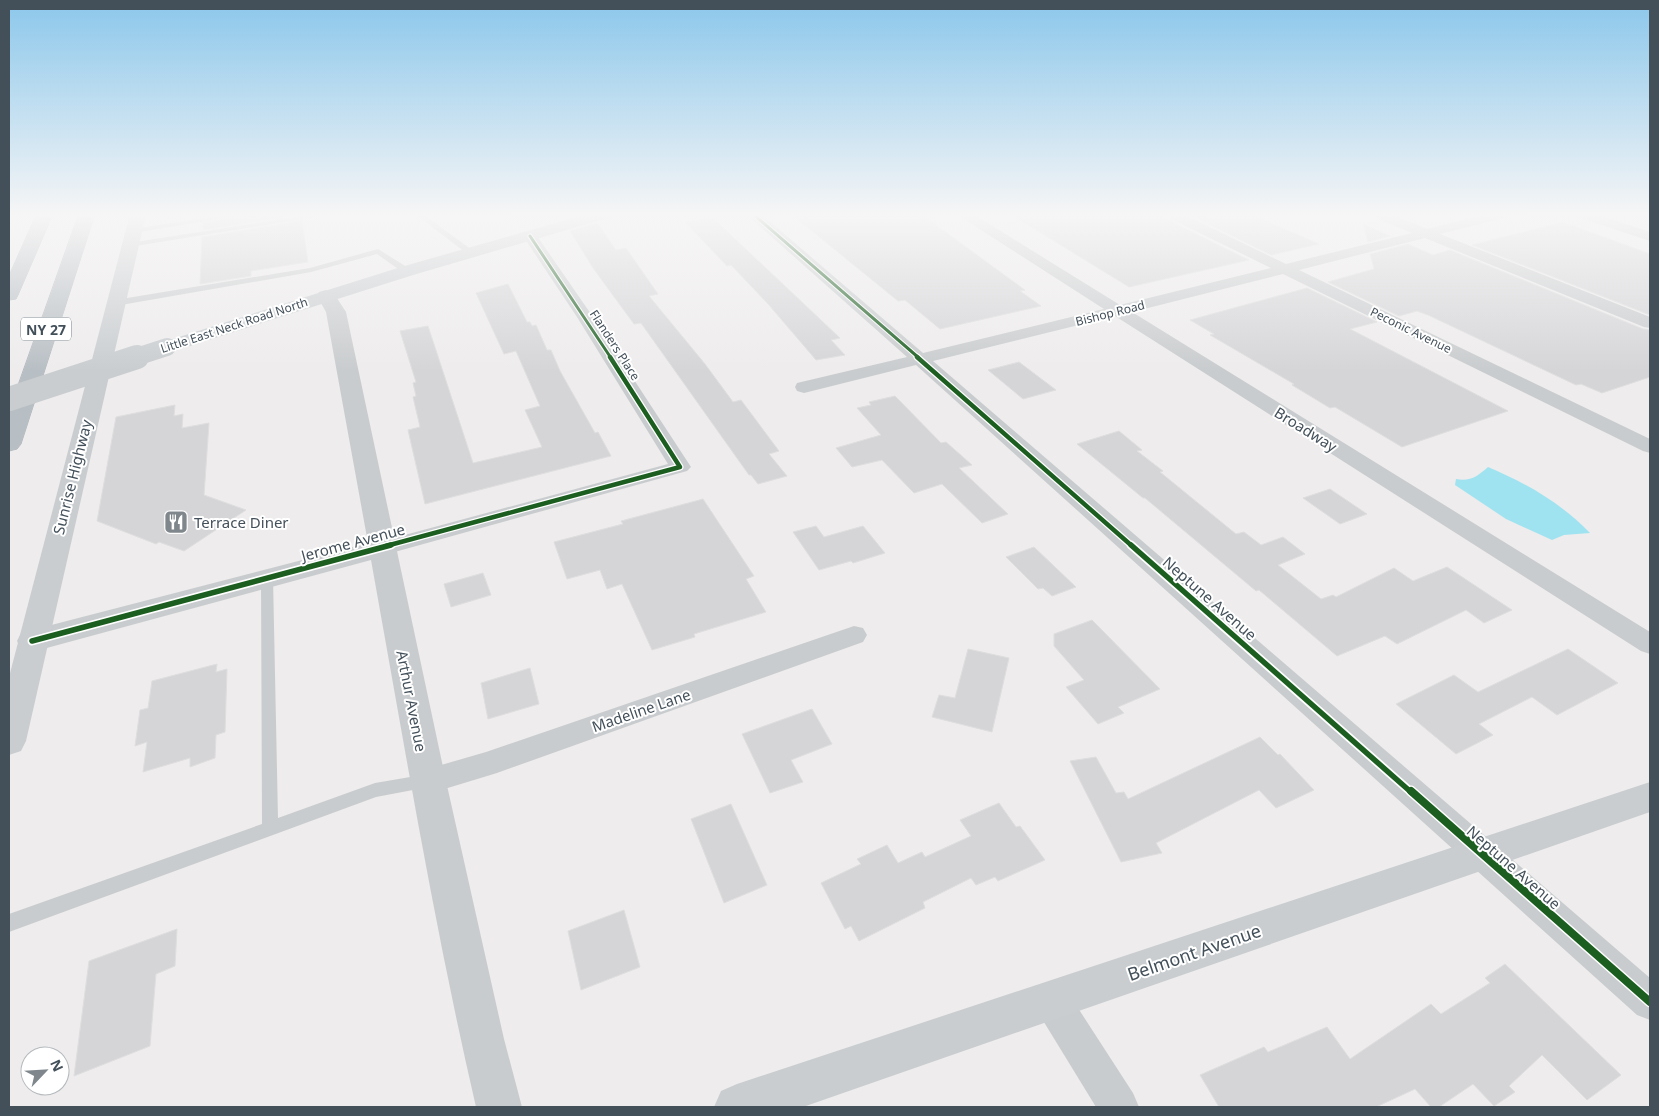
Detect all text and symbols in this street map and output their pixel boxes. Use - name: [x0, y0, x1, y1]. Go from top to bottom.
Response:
- street label: Little East Neck Road North: [158, 293, 310, 357]
- street label: Bishop Road: [1074, 296, 1146, 330]
- street label: Peconic Avenue: [1367, 303, 1455, 357]
- street label: Flanders Place: [586, 306, 644, 384]
- road number: NY 27: [21, 318, 71, 340]
- street label: Broadway: [1271, 402, 1341, 456]
- street label: Sunrise Highway: [48, 417, 96, 537]
- restaurant icon: Terrace Diner: [163, 509, 189, 535]
- place label: Terrace Diner: [194, 512, 289, 532]
- street label: Jerome Avenue: [297, 519, 407, 566]
- street label: Neptune Avenue: [1159, 552, 1261, 644]
- street label: Arthur Avenue: [392, 649, 432, 753]
- street label: Madeline Lane: [589, 684, 693, 736]
- street label: Neptune Avenue: [1463, 821, 1565, 913]
- street label: Belmont Avenue: [1124, 918, 1264, 986]
- north arrow: [20, 1046, 70, 1096]
- text: N: [46, 1056, 68, 1074]

